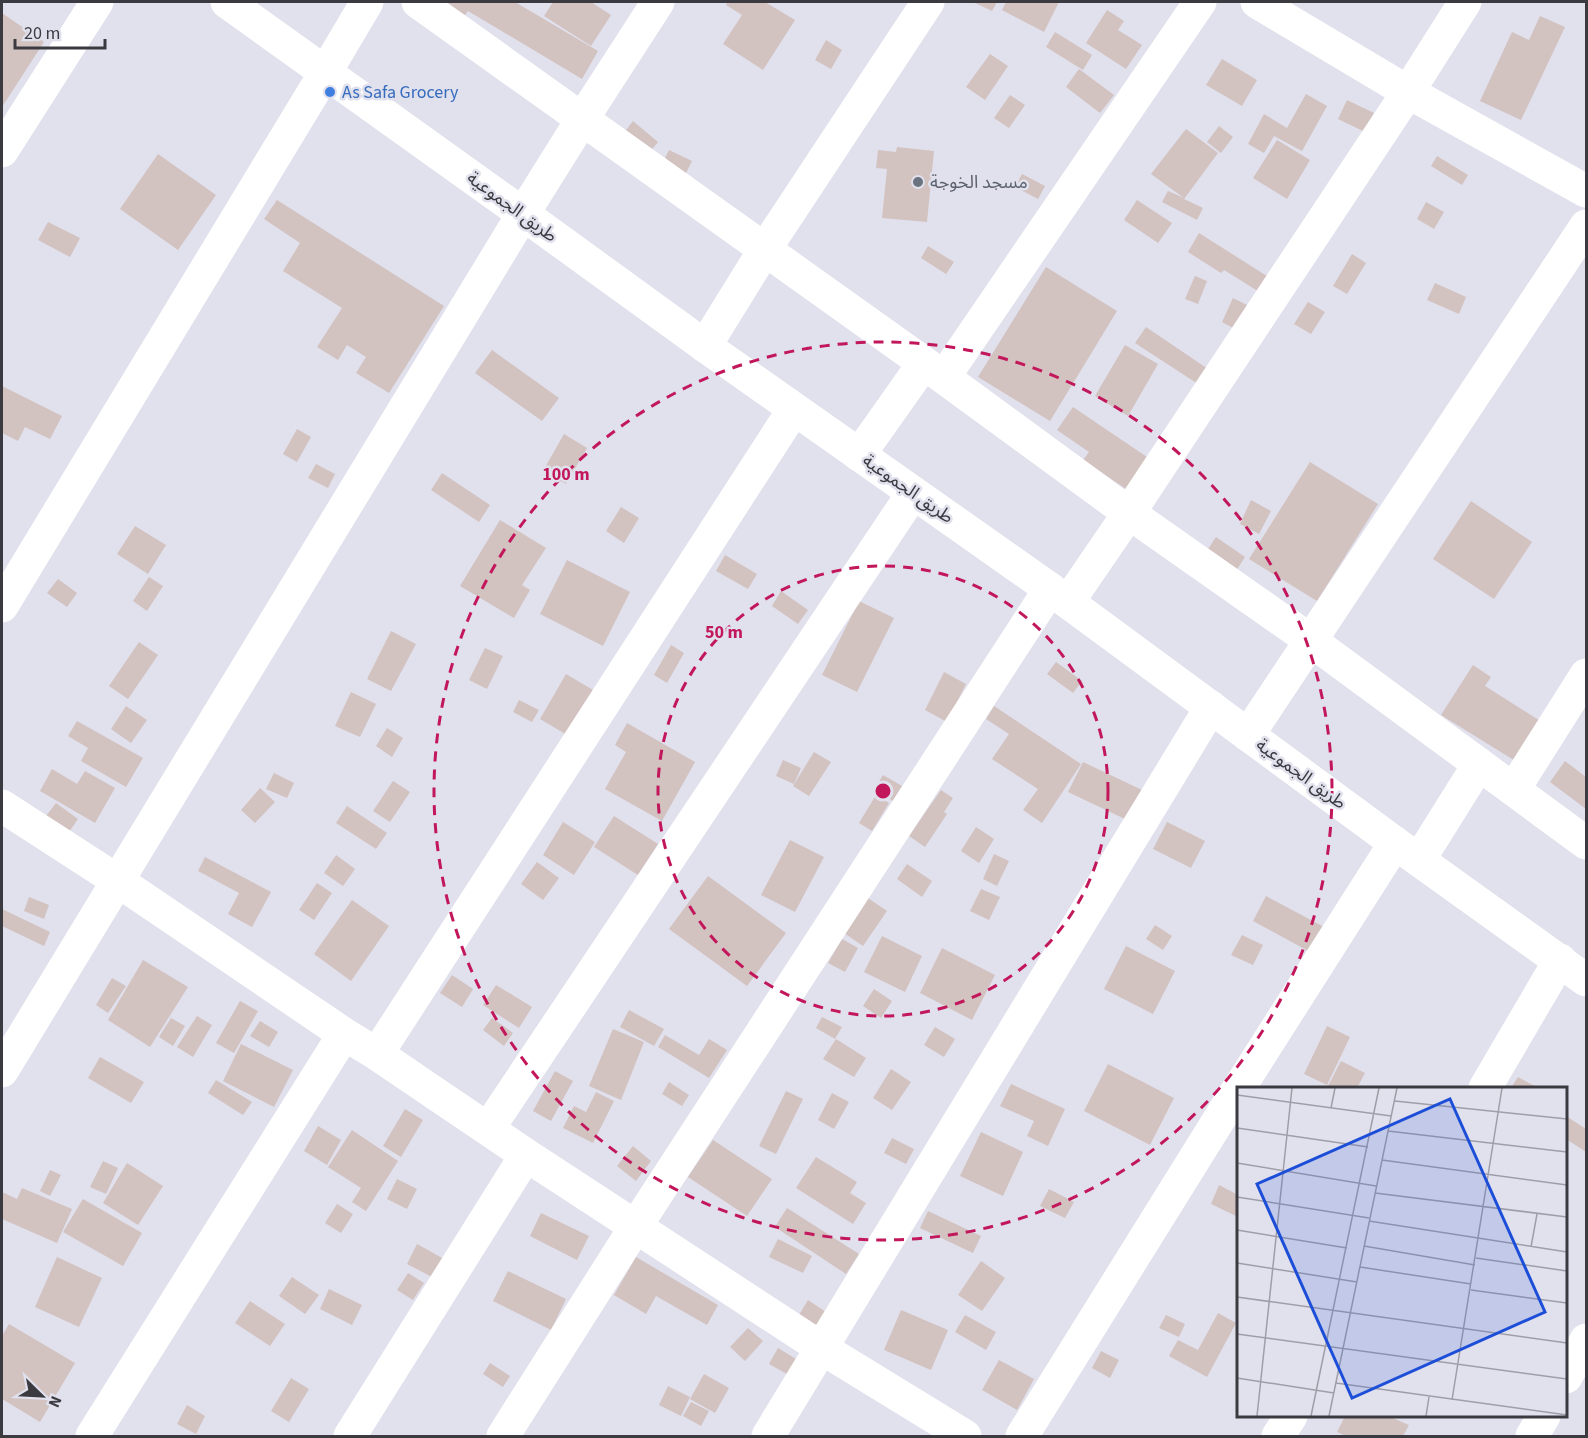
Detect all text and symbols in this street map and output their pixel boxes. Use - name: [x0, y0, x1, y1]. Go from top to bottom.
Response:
- scale bar: [15, 12, 105, 50]
- text: 20 m: [24, 21, 60, 46]
- place label: As Safa Grocery: [342, 80, 459, 105]
- marker: As Safa Grocery: [323, 85, 337, 99]
- street label: طريق الجموعية: [462, 166, 562, 248]
- place label: مسجد الخوجة: [930, 170, 1028, 195]
- marker: مسجد الخوجة: [911, 175, 925, 189]
- street label: طريق الجموعية: [857, 448, 959, 530]
- text: 100 m: [542, 462, 590, 487]
- text: 50 m: [705, 620, 743, 645]
- street label: طريق الجموعية: [1251, 733, 1351, 815]
- centre of rings: [873, 781, 893, 801]
- inset map: [1237, 1087, 1567, 1417]
- north arrow: [12, 1366, 72, 1426]
- text: N: [43, 1392, 67, 1411]

